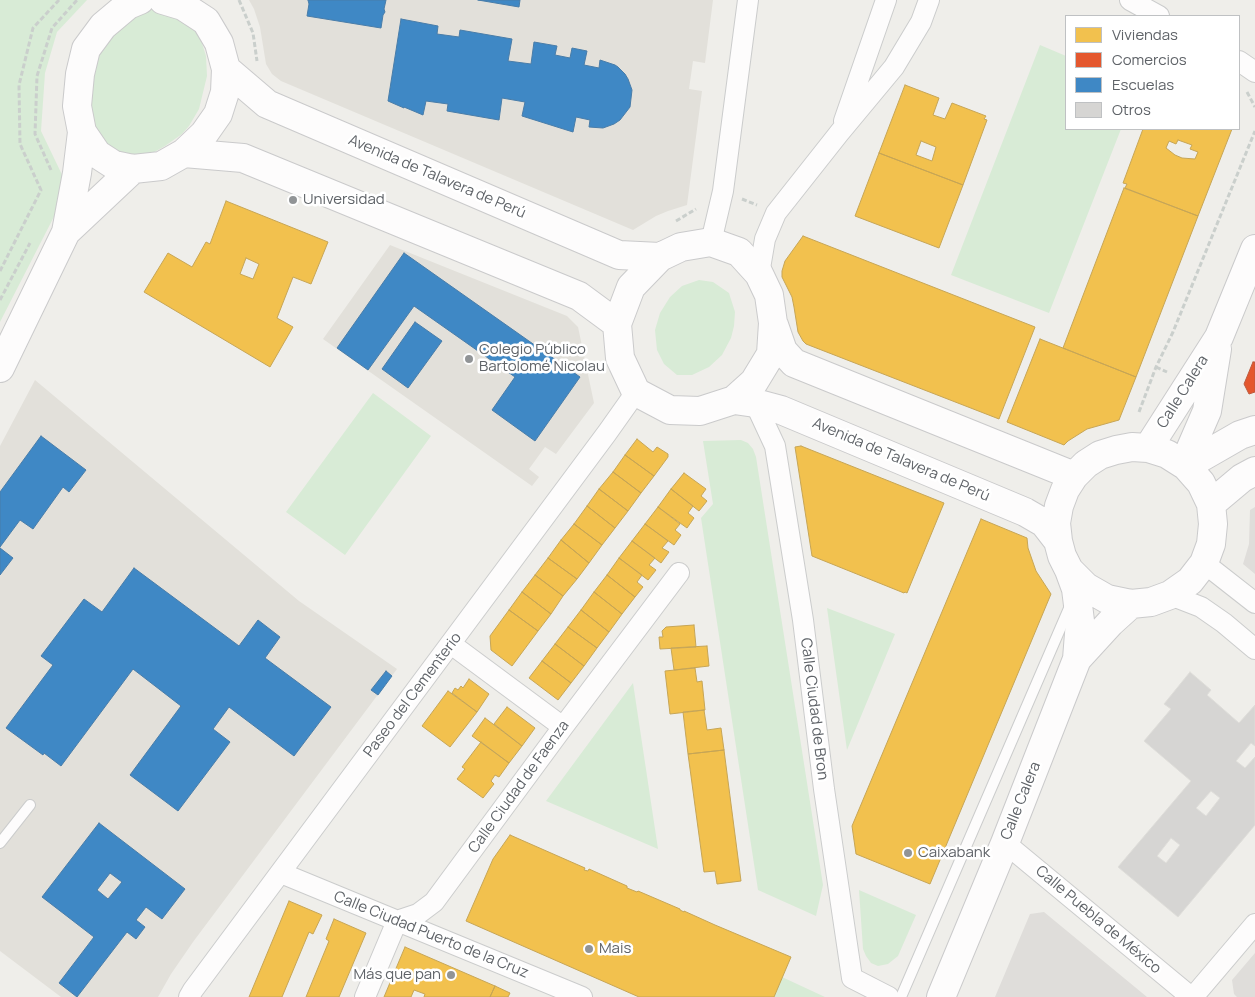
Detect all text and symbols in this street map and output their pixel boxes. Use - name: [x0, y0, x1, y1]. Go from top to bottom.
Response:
- legend: [1065, 15, 1240, 130]
- text: Viviendas: [1112, 24, 1178, 45]
- text: Comercios: [1112, 49, 1187, 70]
- text: Escuelas: [1112, 74, 1174, 95]
- text: Otros: [1112, 99, 1151, 120]
- street label: Avenida de Talavera de Perú: [346, 131, 528, 223]
- place label: Universidad: [303, 191, 385, 209]
- marker: Universidad: [287, 194, 299, 206]
- place label: Colegio Público Bartolomé Nicolau: [479, 341, 605, 376]
- street label: Calle Calera: [1153, 352, 1213, 432]
- marker: Colegio Público Bartolomé Nicolau: [463, 353, 475, 365]
- street label: Avenida de Talavera de Perú: [810, 414, 992, 506]
- street label: Paseo del Cementerio: [360, 629, 466, 761]
- street label: Calle Ciudad de Bron: [796, 637, 832, 781]
- street label: Calle Ciudad de Faenza: [465, 717, 573, 857]
- street label: Calle Calera: [997, 759, 1045, 843]
- place label: Caixabank: [918, 844, 990, 862]
- marker: Caixabank: [902, 847, 914, 859]
- street label: Calle Puebla de México: [1032, 862, 1164, 978]
- street label: Calle Ciudad Puerto de la Cruz: [331, 888, 531, 982]
- place label: Mais: [599, 940, 631, 958]
- marker: Mais: [583, 943, 595, 955]
- place label: Más que pan: [353, 966, 441, 984]
- marker: Más que pan: [445, 969, 457, 981]

